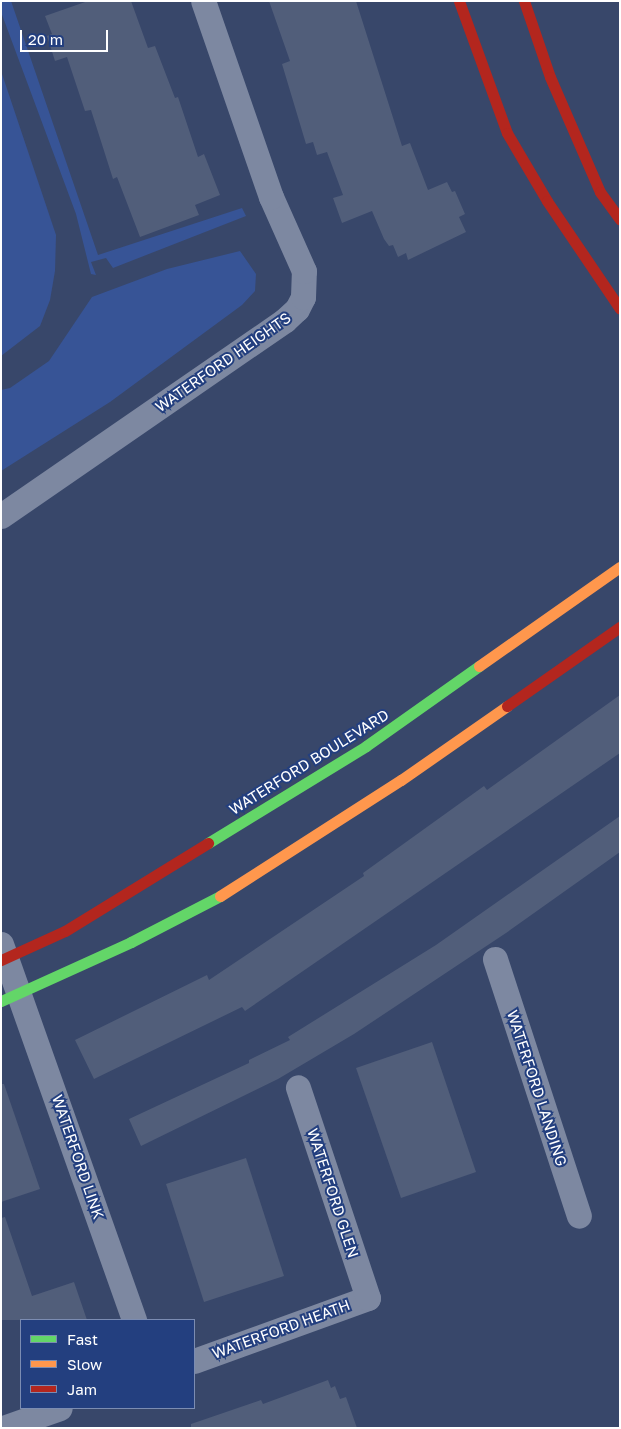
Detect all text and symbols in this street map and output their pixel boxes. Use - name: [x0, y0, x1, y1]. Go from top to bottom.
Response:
- scale bar: [22, 20, 110, 52]
- text: 20 m: [28, 30, 63, 48]
- street label: WATERFORD HEIGHTS: [152, 308, 294, 416]
- street label: WATERFORD BOULEVARD: [226, 705, 392, 819]
- street label: WATERFORD LANDING: [503, 1008, 571, 1168]
- street label: WATERFORD LINK: [48, 1092, 108, 1222]
- street label: WATERFORD GLEN: [304, 1126, 362, 1260]
- street label: WATERFORD HEATH: [210, 1296, 352, 1362]
- legend: [20, 1319, 195, 1409]
- text: Fast: [67, 1330, 98, 1348]
- text: Slow: [67, 1355, 102, 1373]
- text: Jam: [67, 1380, 97, 1398]

